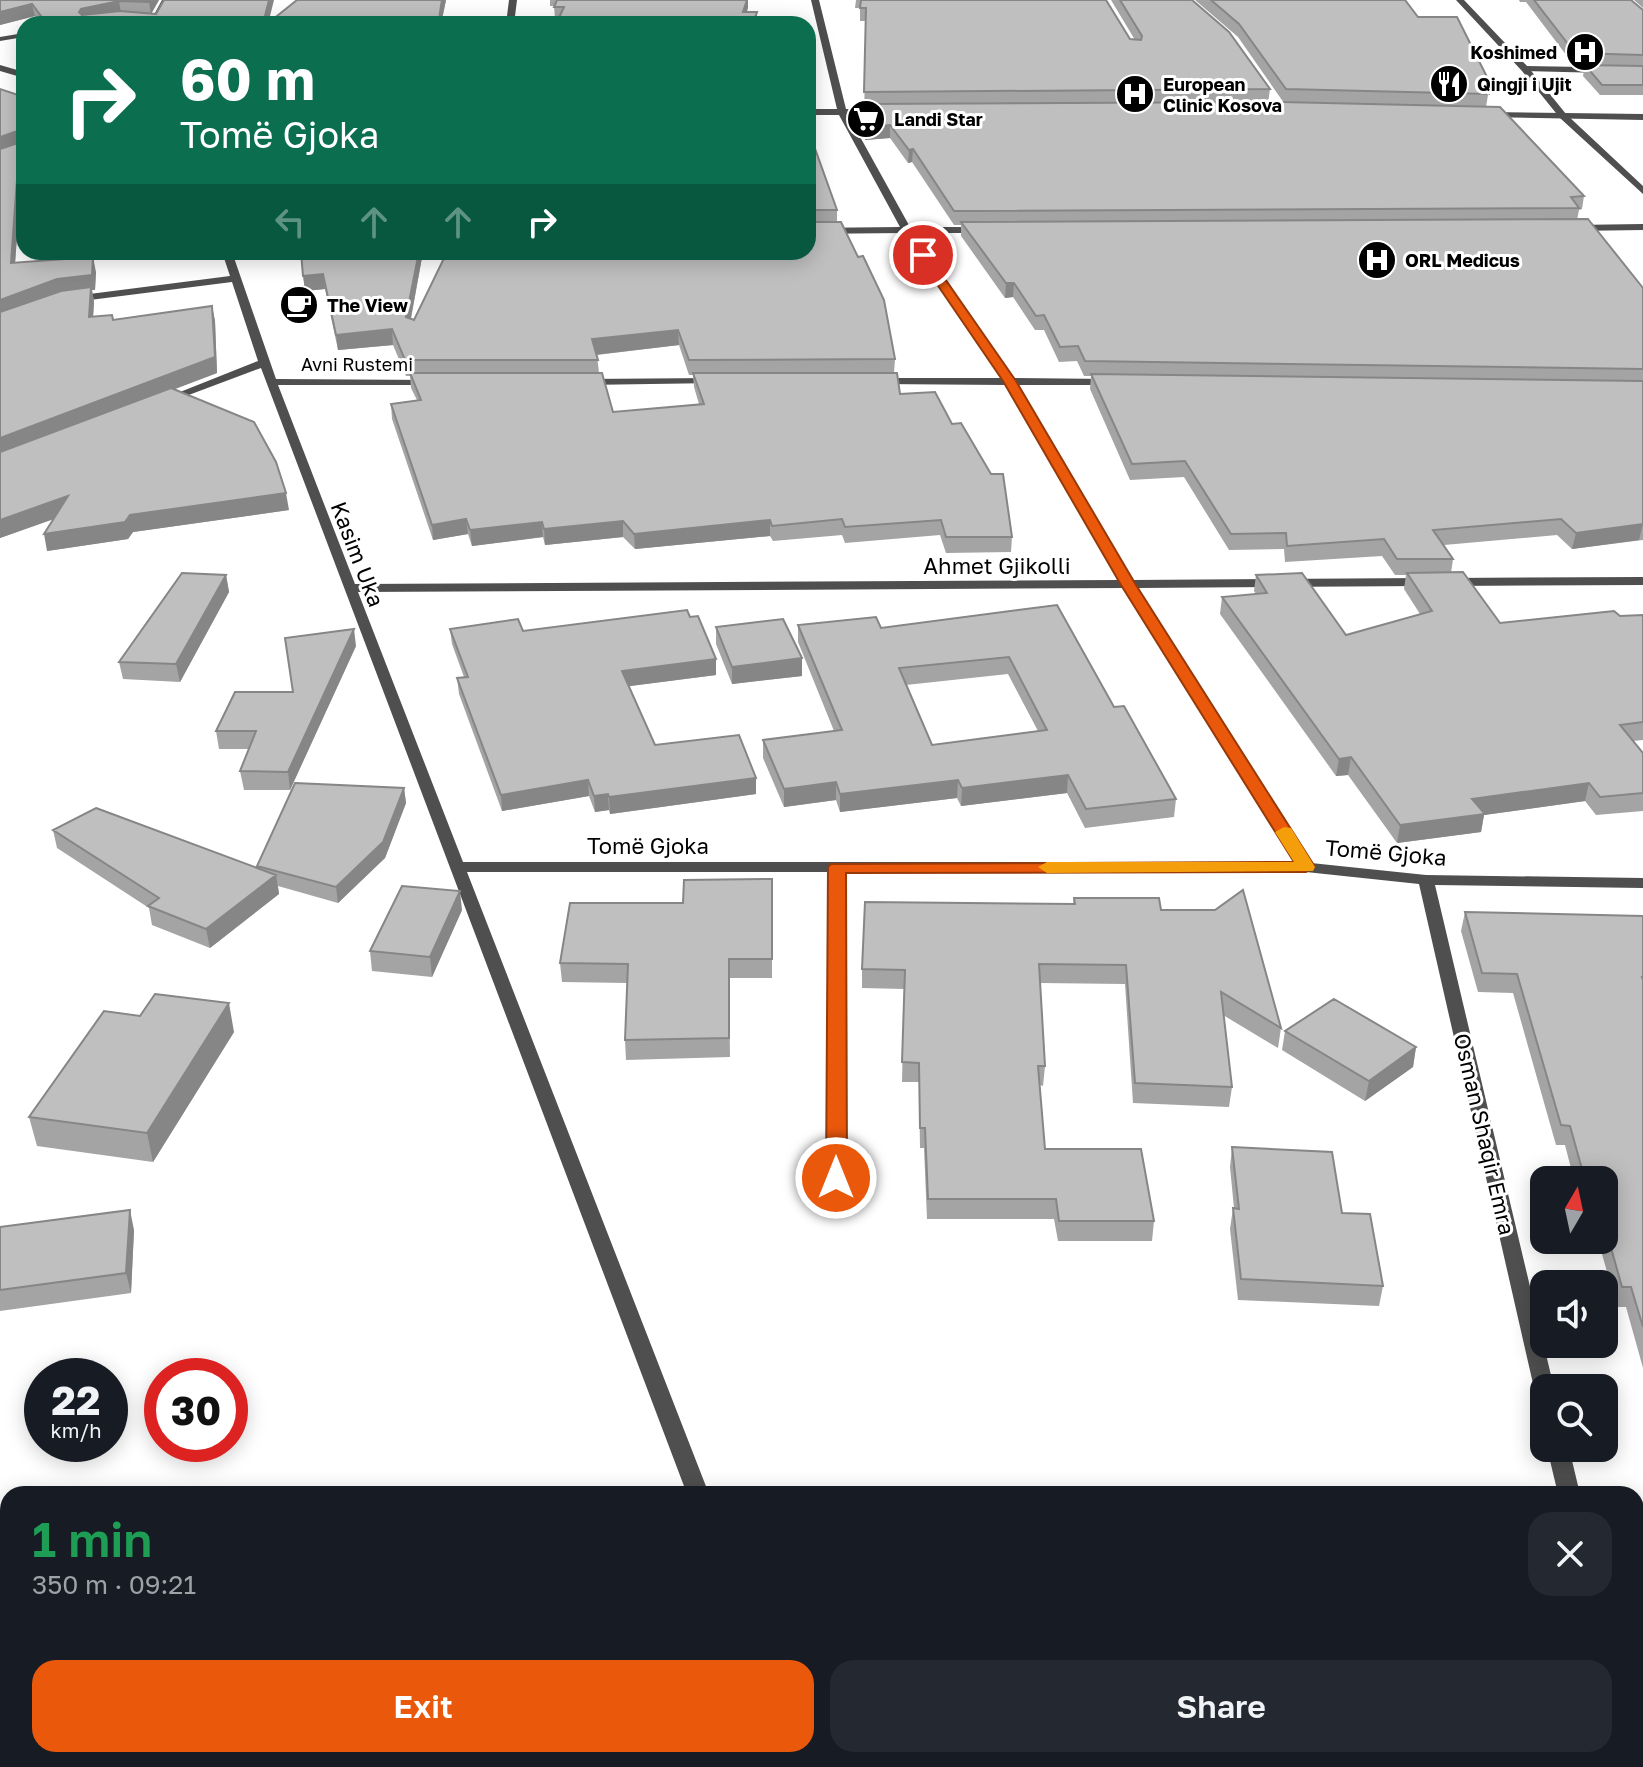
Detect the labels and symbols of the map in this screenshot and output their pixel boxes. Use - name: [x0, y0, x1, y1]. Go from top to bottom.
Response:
- hospital icon: Koshimed: [1564, 31, 1606, 73]
- place label: Koshimed: [1470, 41, 1557, 63]
- restaurant icon: Qingji i Ujit: [1428, 63, 1470, 105]
- hospital icon: European Clinic Kosova: [1114, 73, 1156, 115]
- place label: European Clinic Kosova: [1163, 73, 1282, 116]
- place label: Qingji i Ujit: [1477, 73, 1572, 95]
- supermarket icon: Landi Star: [845, 98, 887, 140]
- place label: Landi Star: [894, 108, 983, 130]
- pin: [889, 221, 957, 289]
- hospital icon: ORL Medicus: [1356, 239, 1398, 281]
- place label: ORL Medicus: [1405, 249, 1520, 271]
- cafe icon: The View: [278, 284, 320, 326]
- place label: The View: [327, 294, 408, 316]
- street label: Avni Rustemi: [301, 353, 413, 375]
- street label: Kasim Uka: [326, 498, 390, 610]
- street label: Ahmet Gjikolli: [923, 552, 1071, 579]
- street label: Tomë Gjoka: [587, 832, 709, 859]
- street label: Tomë Gjoka: [1324, 833, 1448, 871]
- street label: Osman Shaqir Emra: [1449, 1031, 1521, 1237]
- position arrow: [794, 1136, 878, 1220]
- north arrow: [1530, 1166, 1618, 1254]
- speed limit sign: 30: [144, 1358, 248, 1462]

